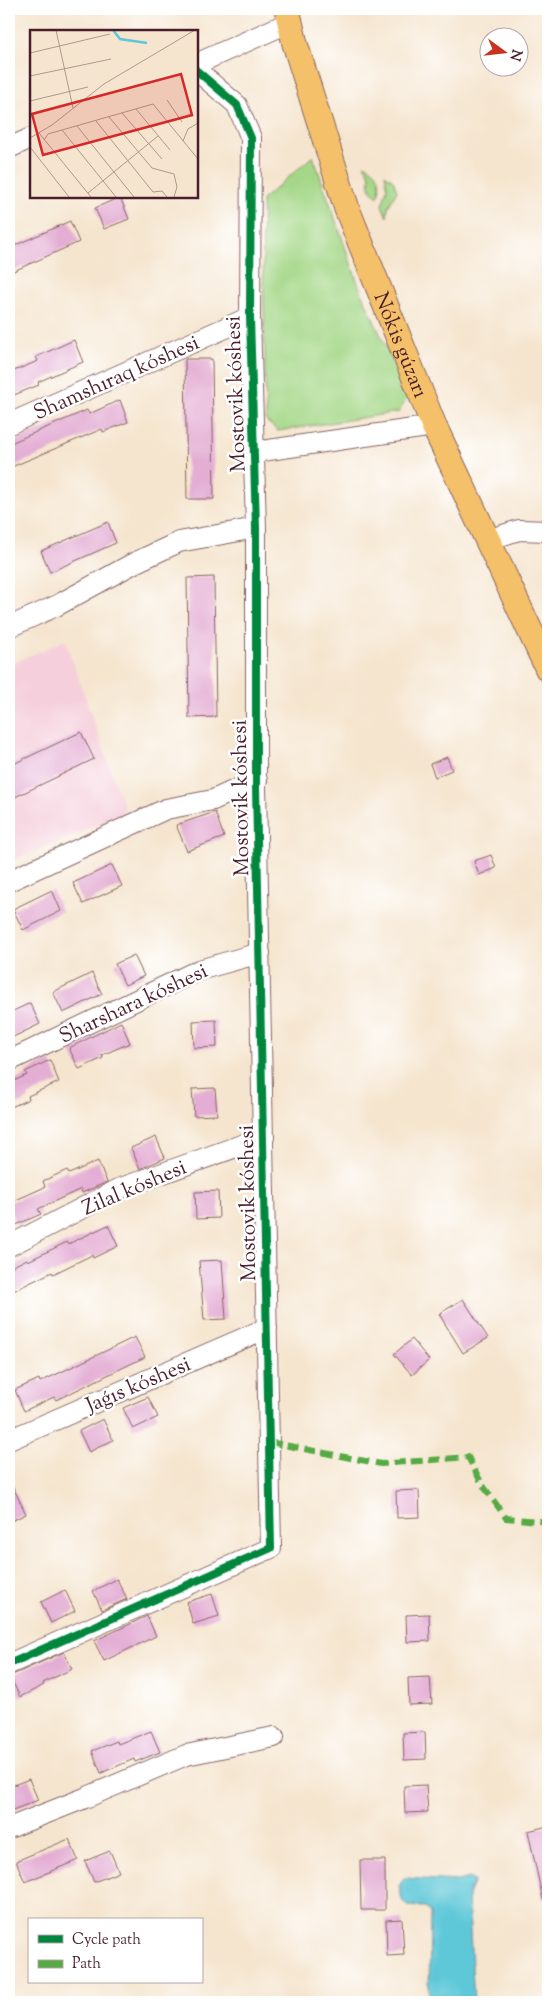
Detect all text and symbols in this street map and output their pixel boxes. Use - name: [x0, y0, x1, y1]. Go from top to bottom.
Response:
- north arrow: [480, 28, 530, 78]
- inset map: [30, 30, 198, 198]
- text: N: [504, 47, 526, 63]
- street label: Nókis gúzarı: [365, 288, 434, 403]
- street label: Mostovik kóshesi: [219, 315, 255, 473]
- street label: Shamshıraq kóshesi: [29, 329, 205, 429]
- street label: Mostovik kóshesi: [226, 719, 258, 876]
- street label: Sharshara kóshesi: [55, 957, 213, 1052]
- street label: Mostovik kóshesi: [233, 1124, 265, 1281]
- street label: Zilal kóshesi: [78, 1153, 192, 1224]
- street label: Jaǵıs kóshesi: [81, 1350, 196, 1422]
- legend: [28, 1918, 202, 1984]
- text: Cycle path: [72, 1930, 141, 1951]
- text: Path: [72, 1954, 101, 1975]

